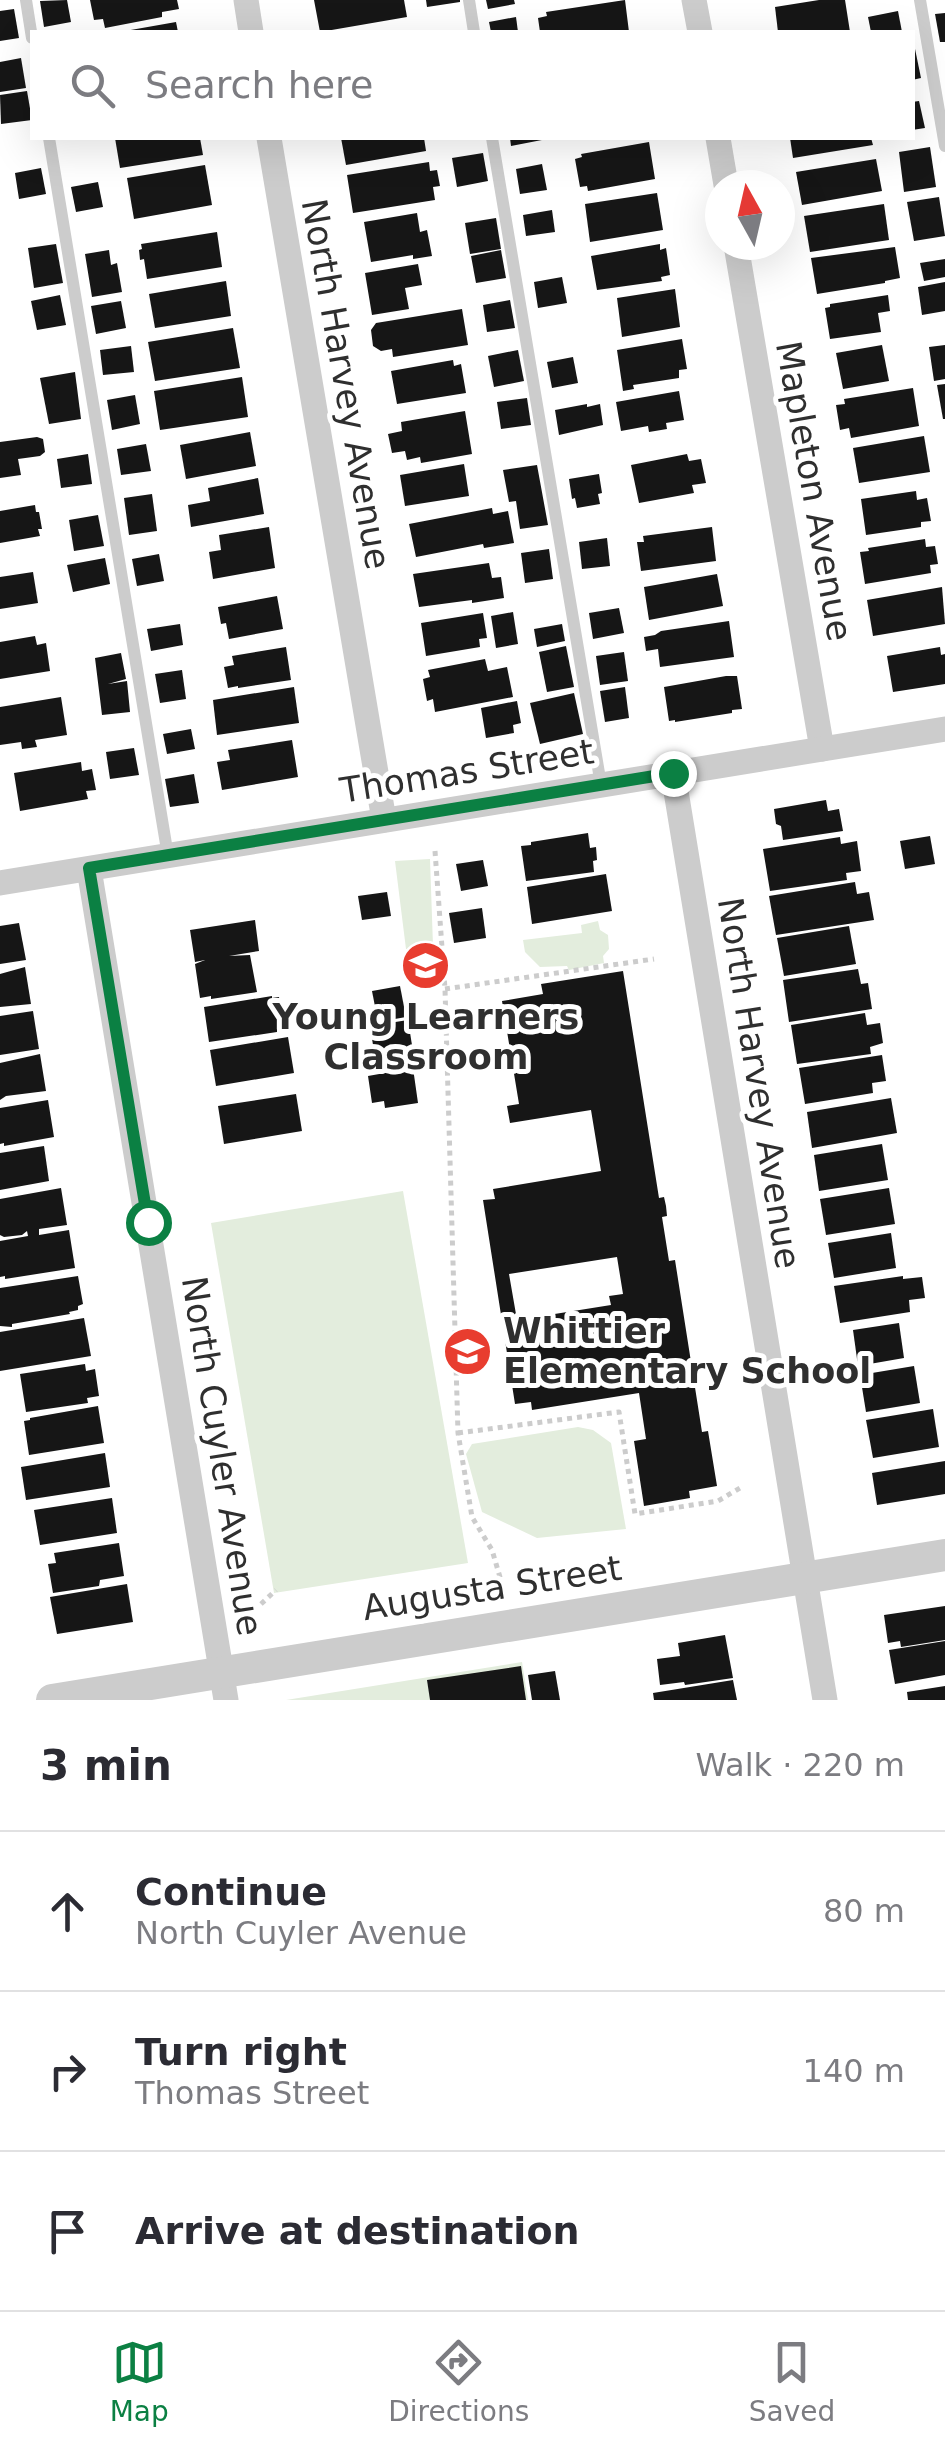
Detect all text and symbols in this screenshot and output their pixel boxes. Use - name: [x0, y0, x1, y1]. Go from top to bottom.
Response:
- search box: [30, 30, 915, 140]
- icon: search: [65, 58, 120, 113]
- text: Search here: [145, 63, 373, 107]
- north arrow: [705, 170, 795, 260]
- street label: North Harvey Avenue: [294, 196, 398, 572]
- street label: Mapleton Avenue: [768, 338, 860, 644]
- street label: Thomas Street: [336, 731, 597, 811]
- route end: [651, 751, 697, 797]
- street label: North Harvey Avenue: [710, 895, 808, 1271]
- school or university icon: Young Learners Classroom: [400, 939, 452, 991]
- place label: Young Learners Classroom: [272, 997, 579, 1077]
- route start: [126, 1200, 172, 1246]
- street label: North Cuyler Avenue: [174, 1274, 270, 1638]
- place label: Whittier Elementary School: [503, 1311, 871, 1391]
- school or university icon: Whittier Elementary School: [442, 1325, 494, 1377]
- street label: Augusta Street: [360, 1548, 624, 1628]
- text: 3 min: [40, 1741, 172, 1790]
- text: Walk · 220 m: [695, 1746, 905, 1784]
- text: Continue: [135, 1870, 327, 1914]
- icon: ahead: [40, 1884, 95, 1939]
- text: 80 m: [823, 1892, 905, 1930]
- text: North Cuyler Avenue: [135, 1914, 467, 1952]
- text: Turn right: [135, 2030, 347, 2074]
- icon: right: [40, 2044, 95, 2099]
- text: 140 m: [803, 2052, 905, 2090]
- text: Thomas Street: [135, 2074, 369, 2112]
- icon: arrive: [40, 2204, 95, 2259]
- text: Arrive at destination: [135, 2209, 580, 2253]
- tab: Map: [110, 2335, 169, 2428]
- tab: Directions: [388, 2335, 529, 2428]
- tab: Saved: [749, 2335, 835, 2428]

